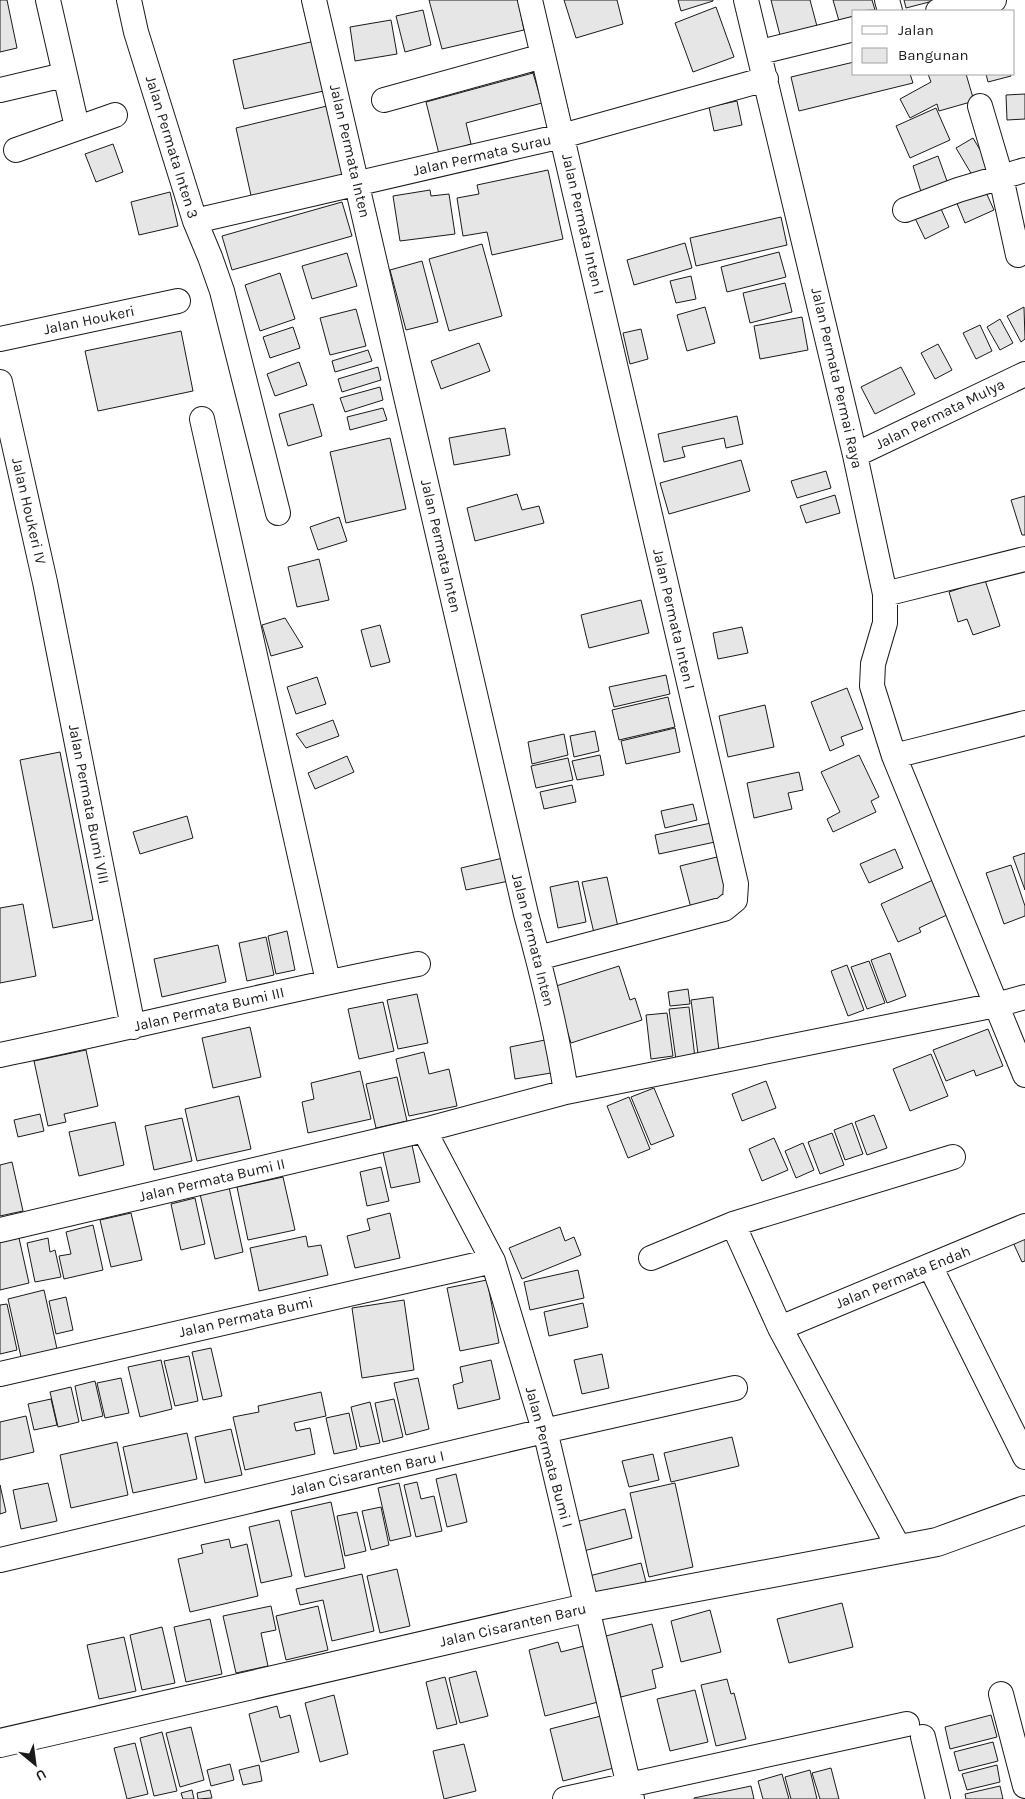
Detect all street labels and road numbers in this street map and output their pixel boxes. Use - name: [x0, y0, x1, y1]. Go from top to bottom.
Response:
- street label: Jalan Permata Inten 3: [142, 73, 202, 221]
- street label: Jalan Permata Inten: [326, 83, 374, 219]
- street label: Jalan Permata Surau: [411, 130, 553, 180]
- street label: Jalan Permata Inten I: [558, 152, 608, 296]
- street label: Jalan Permata Permai Raya: [807, 286, 867, 470]
- street label: Jalan Houkeri: [42, 302, 136, 338]
- street label: Jalan Permata Mulya: [872, 375, 1008, 453]
- street label: Jalan Houkeri IV: [8, 456, 50, 567]
- street label: Jalan Permata Inten: [417, 478, 465, 614]
- street label: Jalan Permata Inten I: [649, 547, 699, 691]
- street label: Jalan Permata Bumi VIII: [65, 723, 113, 885]
- street label: Jalan Permata Inten: [508, 872, 558, 1008]
- street label: Jalan Permata Bumi III: [132, 983, 286, 1035]
- street label: Jalan Permata Bumi II: [137, 1154, 287, 1206]
- street label: Jalan Permata Endah: [833, 1242, 973, 1312]
- street label: Jalan Permata Bumi: [177, 1293, 315, 1341]
- street label: Jalan Permata Bumi I: [522, 1385, 576, 1529]
- street label: Jalan Cisaranten Baru I: [288, 1446, 446, 1500]
- street label: Jalan Cisaranten Baru: [438, 1599, 588, 1651]

